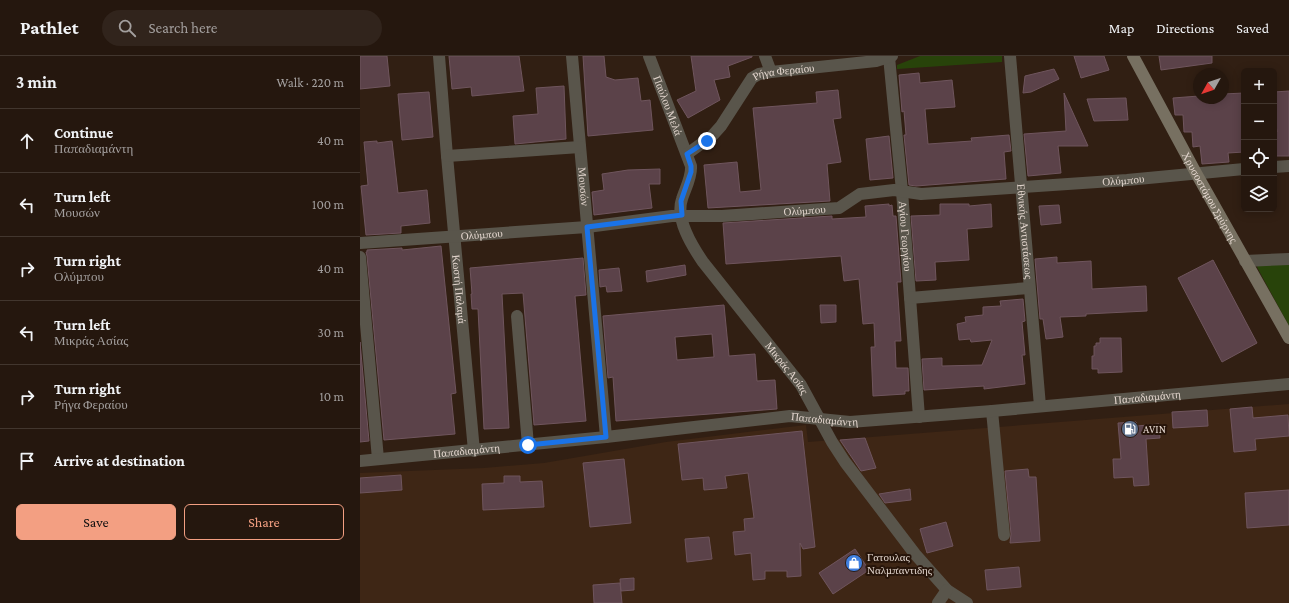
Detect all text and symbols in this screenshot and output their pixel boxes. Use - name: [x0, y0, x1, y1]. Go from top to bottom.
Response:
- search box: [102, 10, 382, 46]
- text: Pathlet: [20, 17, 78, 38]
- icon: search: [116, 17, 138, 39]
- text: Search here: [148, 20, 217, 36]
- text: Map: [1109, 20, 1134, 36]
- text: Directions: [1156, 20, 1214, 36]
- text: Saved: [1236, 20, 1269, 36]
- street label: Ρήγα Φεραίου: [750, 61, 816, 83]
- north arrow: [1193, 68, 1229, 104]
- map controls: [1241, 68, 1277, 212]
- button: +: [1241, 68, 1277, 104]
- text: 3 min: [16, 73, 57, 92]
- street label: Παύλου Μελά: [651, 74, 685, 137]
- text: Walk · 220 m: [276, 75, 344, 90]
- button: −: [1241, 104, 1277, 140]
- text: Continue: [54, 125, 113, 141]
- icon: ahead: [16, 130, 38, 152]
- route end: [698, 132, 716, 150]
- text: 40 m: [317, 133, 344, 148]
- button: locate: [1241, 140, 1277, 176]
- text: Παπαδιαμάντη: [54, 141, 133, 156]
- street label: Χρυσοστόμου Σμύρνης: [1180, 150, 1240, 246]
- street label: Μουσών: [576, 167, 591, 206]
- street label: Ολύμπου: [1102, 172, 1145, 188]
- button: layers: [1241, 176, 1277, 212]
- street label: Εθνικής Αντιστάσεως: [1015, 183, 1035, 280]
- text: Turn left: [54, 189, 110, 205]
- icon: left: [16, 194, 38, 216]
- text: 100 m: [312, 197, 344, 212]
- street label: Αγίου Γεωργίου: [897, 201, 914, 272]
- street label: Ολύμπου: [783, 203, 827, 218]
- text: Μουσών: [54, 205, 100, 220]
- street label: Ολύμπου: [460, 227, 504, 242]
- text: Turn right: [54, 253, 121, 269]
- street label: Κωστή Παλαμά: [450, 254, 468, 324]
- icon: right: [16, 258, 38, 280]
- text: 40 m: [317, 261, 344, 276]
- text: Ολύμπου: [54, 269, 104, 284]
- text: Turn left: [54, 317, 110, 333]
- icon: left: [16, 322, 38, 344]
- text: 30 m: [318, 325, 344, 340]
- text: Μικράς Ασίας: [54, 333, 128, 348]
- street label: Μικράς Ασίας: [763, 339, 811, 397]
- text: Turn right: [54, 381, 121, 397]
- icon: right: [16, 386, 38, 408]
- street label: Παπαδιαμάντη: [1113, 388, 1181, 406]
- text: 10 m: [319, 389, 344, 404]
- text: Ρήγα Φεραίου: [54, 397, 128, 412]
- street label: Παπαδιαμάντη: [790, 410, 859, 428]
- fuel station icon: AVIN: [1120, 419, 1140, 439]
- place label: AVIN: [1143, 423, 1166, 435]
- route start: [519, 436, 537, 454]
- street label: Παπαδιαμάντη: [433, 441, 501, 460]
- icon: arrive: [16, 450, 38, 472]
- text: Arrive at destination: [54, 453, 185, 469]
- button: Save: [16, 504, 176, 540]
- button: Share: [184, 504, 344, 540]
- place label: Γατουλας Ναλμπαντιδης: [867, 551, 933, 577]
- shop icon: Γατουλας Ναλμπαντιδης: [844, 553, 864, 573]

